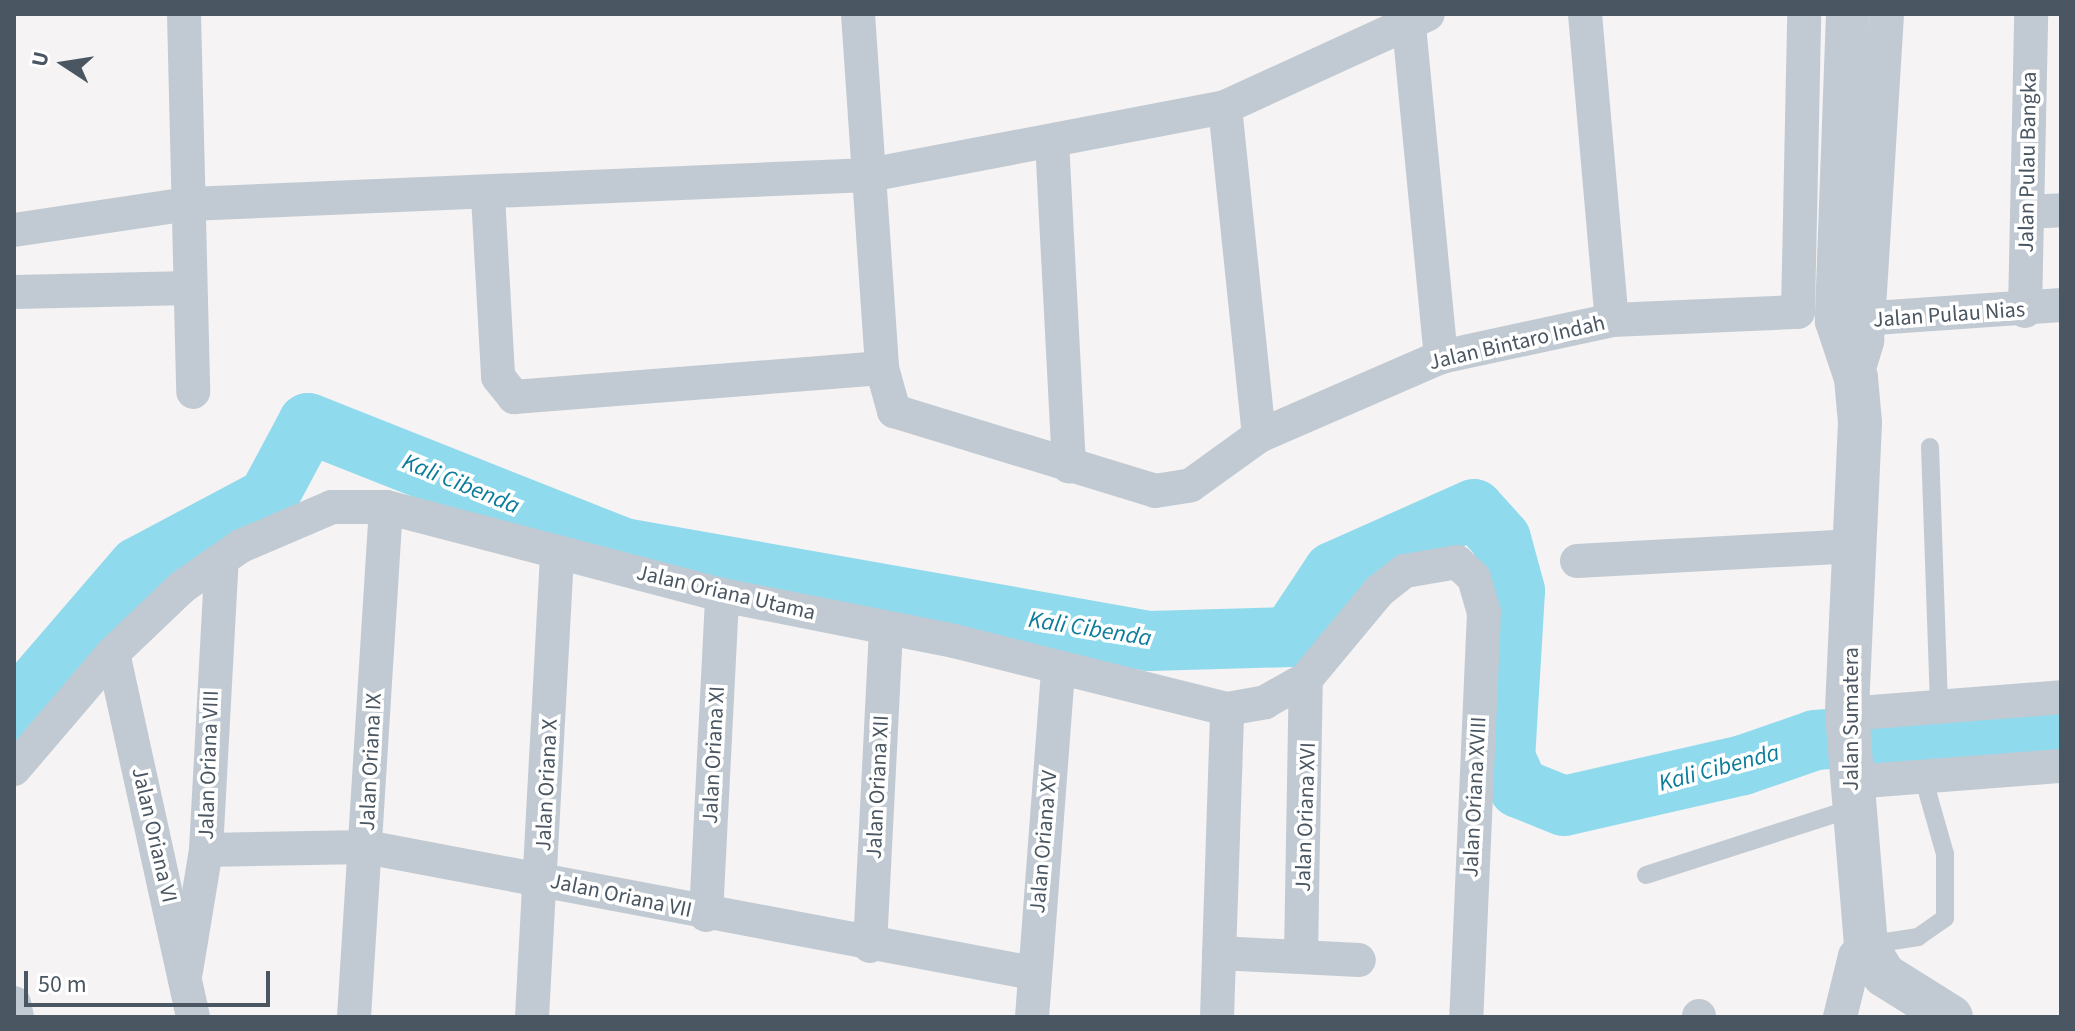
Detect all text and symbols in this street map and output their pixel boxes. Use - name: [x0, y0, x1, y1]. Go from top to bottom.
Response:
- north arrow: [24, 24, 104, 104]
- text: U: [23, 49, 58, 70]
- street label: Jalan Pulau Bangka: [2013, 71, 2043, 253]
- street label: Jalan Pulau Nias: [1872, 297, 2026, 333]
- street label: Jalan Bintaro Indah: [1426, 310, 1608, 376]
- water label: Kali Cibenda: [398, 447, 524, 521]
- street label: Jalan Oriana Utama: [634, 560, 818, 626]
- water label: Kali Cibenda: [1026, 605, 1154, 653]
- street label: Jalan Sumatera: [1839, 647, 1865, 791]
- street label: Jalan Oriana XI: [697, 685, 731, 825]
- street label: Jalan Oriana VIII: [193, 690, 225, 840]
- street label: Jalan Oriana IX: [354, 692, 388, 832]
- street label: Jalan Oriana XII: [861, 714, 895, 860]
- street label: Jalan Oriana XVIII: [1458, 716, 1492, 878]
- street label: Jalan Oriana X: [530, 718, 564, 852]
- water label: Kali Cibenda: [1655, 738, 1783, 798]
- street label: Jalan Oriana XVI: [1290, 742, 1322, 892]
- street label: Jalan Oriana VI: [126, 765, 182, 905]
- street label: Jalan Oriana XV: [1025, 769, 1063, 915]
- street label: Jalan Oriana VII: [548, 868, 694, 924]
- scale bar: [28, 955, 274, 1005]
- text: 50 m: [38, 967, 87, 1002]

